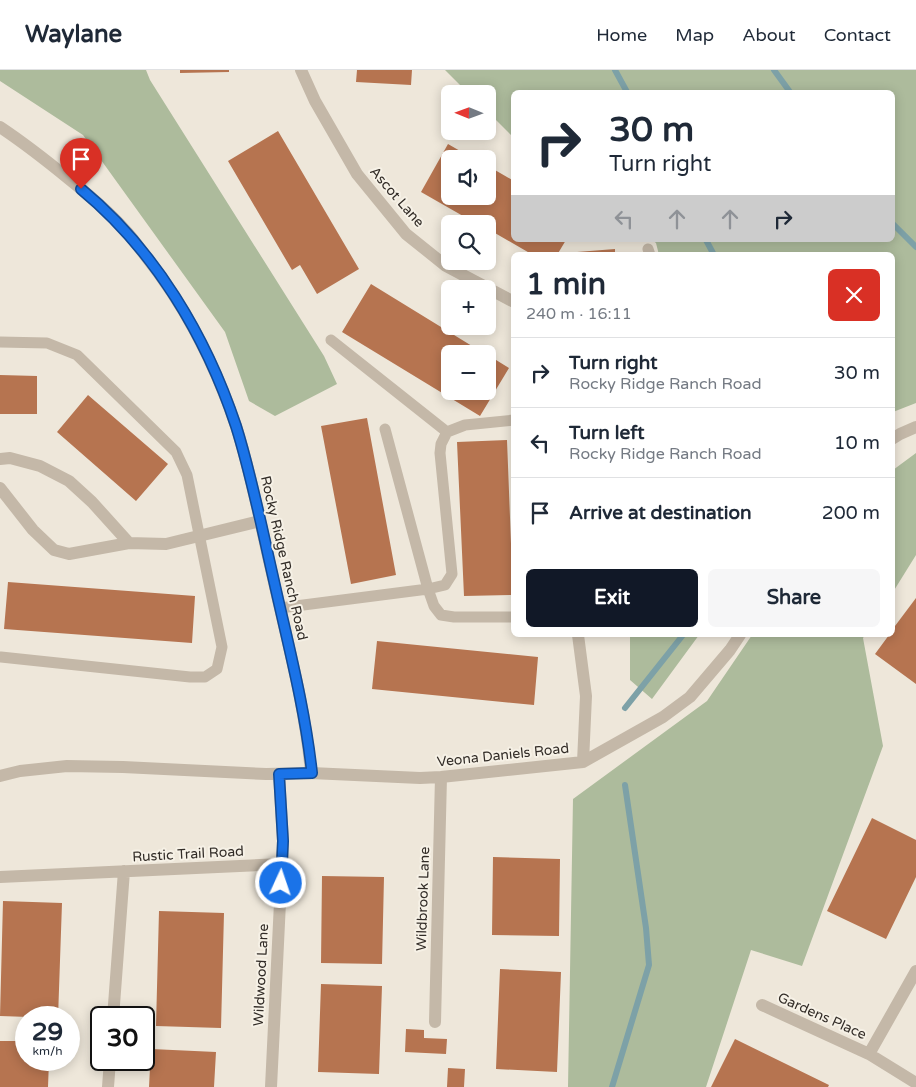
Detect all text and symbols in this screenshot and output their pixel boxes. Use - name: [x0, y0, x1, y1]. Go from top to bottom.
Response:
- text: Waylane: [25, 20, 122, 49]
- text: Home: [596, 24, 647, 46]
- text: Map: [675, 24, 714, 46]
- text: About: [742, 24, 796, 46]
- text: Contact: [824, 24, 891, 46]
- north arrow: [441, 85, 496, 140]
- map controls: [441, 85, 496, 400]
- text: 30 m: [609, 109, 694, 151]
- icon: right: [526, 110, 591, 175]
- pin: [60, 138, 102, 189]
- icon: arrive: [67, 145, 95, 173]
- button: sound: [441, 150, 496, 205]
- text: Turn right: [609, 151, 711, 177]
- street label: Ascot Lane: [366, 163, 428, 231]
- icon: left: [610, 205, 638, 233]
- icon: ahead: [663, 205, 691, 233]
- icon: ahead: [716, 205, 744, 233]
- icon: right: [769, 205, 797, 233]
- button: search: [441, 215, 496, 270]
- text: 1 min: [526, 266, 606, 303]
- button: close: [828, 269, 880, 321]
- button: +: [441, 280, 496, 335]
- text: 240 m · 16:11: [526, 304, 632, 324]
- button: −: [441, 345, 496, 400]
- text: Turn right: [569, 352, 657, 374]
- icon: right: [526, 359, 554, 387]
- text: 30 m: [834, 362, 880, 384]
- text: Rocky Ridge Ranch Road: [569, 374, 762, 394]
- text: Turn left: [569, 422, 645, 444]
- icon: left: [526, 429, 554, 457]
- text: 10 m: [834, 432, 880, 454]
- text: Rocky Ridge Ranch Road: [569, 444, 762, 464]
- street label: Rocky Ridge Ranch Road: [257, 474, 311, 642]
- icon: arrive: [526, 499, 554, 527]
- text: Arrive at destination: [569, 502, 752, 524]
- text: 200 m: [822, 502, 880, 524]
- button: Exit: [526, 569, 698, 627]
- button: Share: [708, 569, 880, 627]
- street label: Veona Daniels Road: [436, 740, 570, 770]
- street label: Rustic Trail Road: [132, 843, 244, 865]
- street label: Wildbrook Lane: [413, 846, 433, 952]
- position arrow: [254, 856, 306, 908]
- street label: Wildwood Lane: [250, 923, 272, 1027]
- street label: Gardens Place: [775, 989, 869, 1043]
- speed limit sign: 30: [90, 1006, 155, 1071]
- text: 29: [32, 1017, 63, 1047]
- text: km/h: [32, 1044, 63, 1058]

